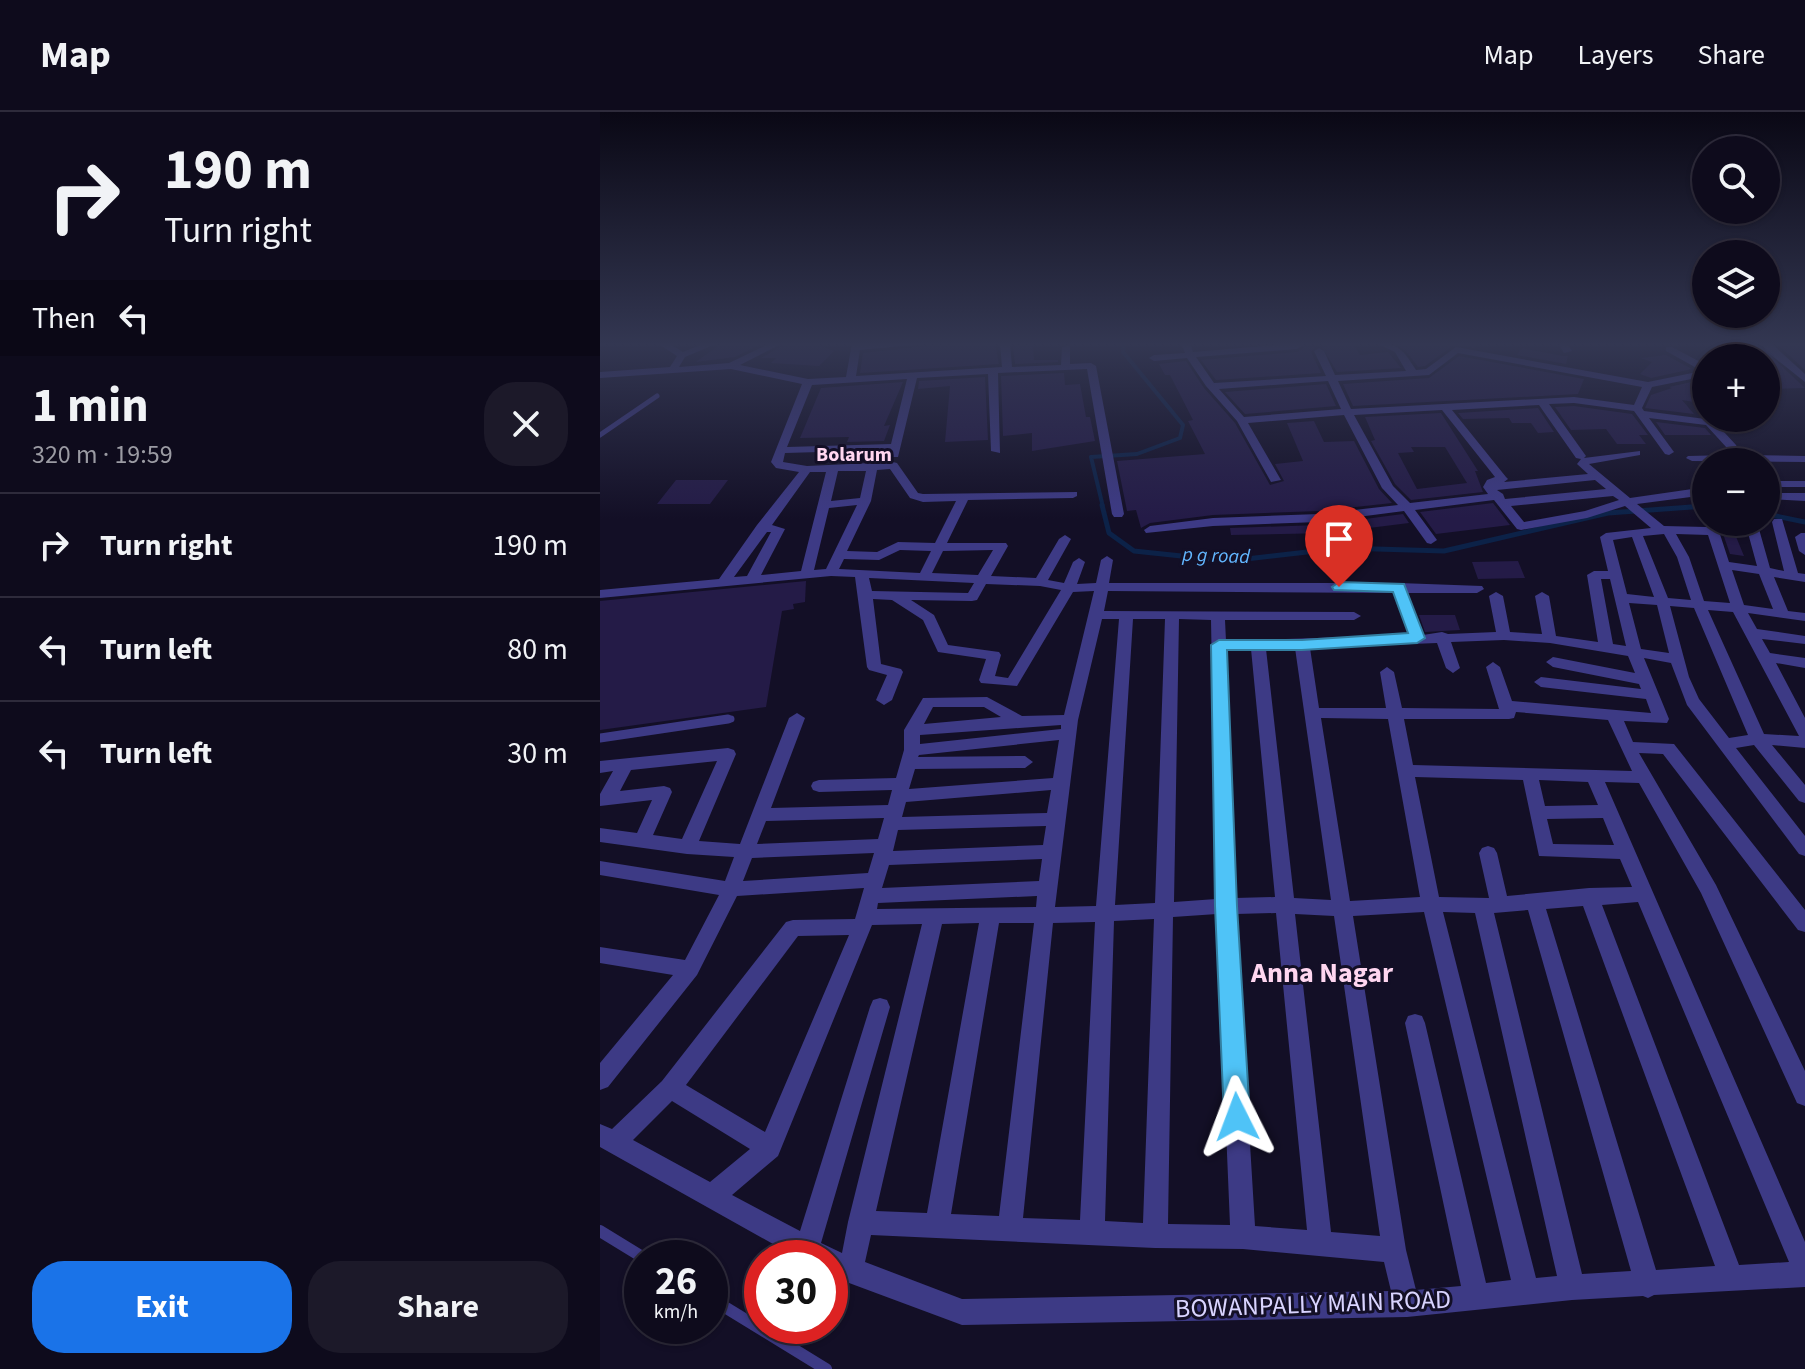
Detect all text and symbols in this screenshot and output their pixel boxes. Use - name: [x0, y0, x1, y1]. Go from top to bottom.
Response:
- text: Map: [40, 28, 111, 82]
- text: Map: [1483, 35, 1533, 75]
- text: Layers: [1577, 35, 1653, 75]
- text: Share: [1697, 35, 1765, 75]
- text: 190 m: [164, 131, 312, 210]
- map controls: [1692, 136, 1780, 536]
- button: search: [1692, 136, 1780, 224]
- icon: right: [32, 144, 136, 248]
- text: Turn right: [164, 205, 312, 256]
- button: layers: [1692, 240, 1780, 328]
- icon: left: [112, 296, 156, 340]
- text: Then: [32, 297, 96, 340]
- button: +: [1692, 344, 1780, 432]
- text: 1 min: [32, 372, 149, 440]
- button: close: [484, 382, 568, 466]
- text: 320 m · 19:59: [32, 436, 173, 473]
- district label: Bolarum: [816, 441, 892, 469]
- button: −: [1692, 448, 1780, 536]
- pin: [1305, 505, 1373, 587]
- icon: arrive: [1317, 517, 1361, 561]
- icon: right: [32, 523, 76, 567]
- text: Turn right: [100, 524, 232, 567]
- text: 190 m: [492, 524, 568, 567]
- water label: p g road: [1181, 541, 1252, 571]
- icon: left: [32, 627, 76, 671]
- text: Turn left: [100, 628, 212, 671]
- text: 80 m: [507, 628, 568, 671]
- icon: left: [32, 731, 76, 775]
- text: Turn left: [100, 732, 212, 775]
- text: 30 m: [507, 732, 568, 775]
- district label: Anna Nagar: [1250, 953, 1394, 993]
- position arrow: [1195, 1075, 1279, 1159]
- speed limit sign: 30: [744, 1240, 848, 1344]
- text: 26: [655, 1253, 697, 1310]
- button: Exit: [32, 1261, 292, 1353]
- button: Share: [308, 1261, 568, 1353]
- street label: BOWANPALLY MAIN ROAD: [1174, 1281, 1452, 1327]
- text: km/h: [654, 1298, 698, 1326]

